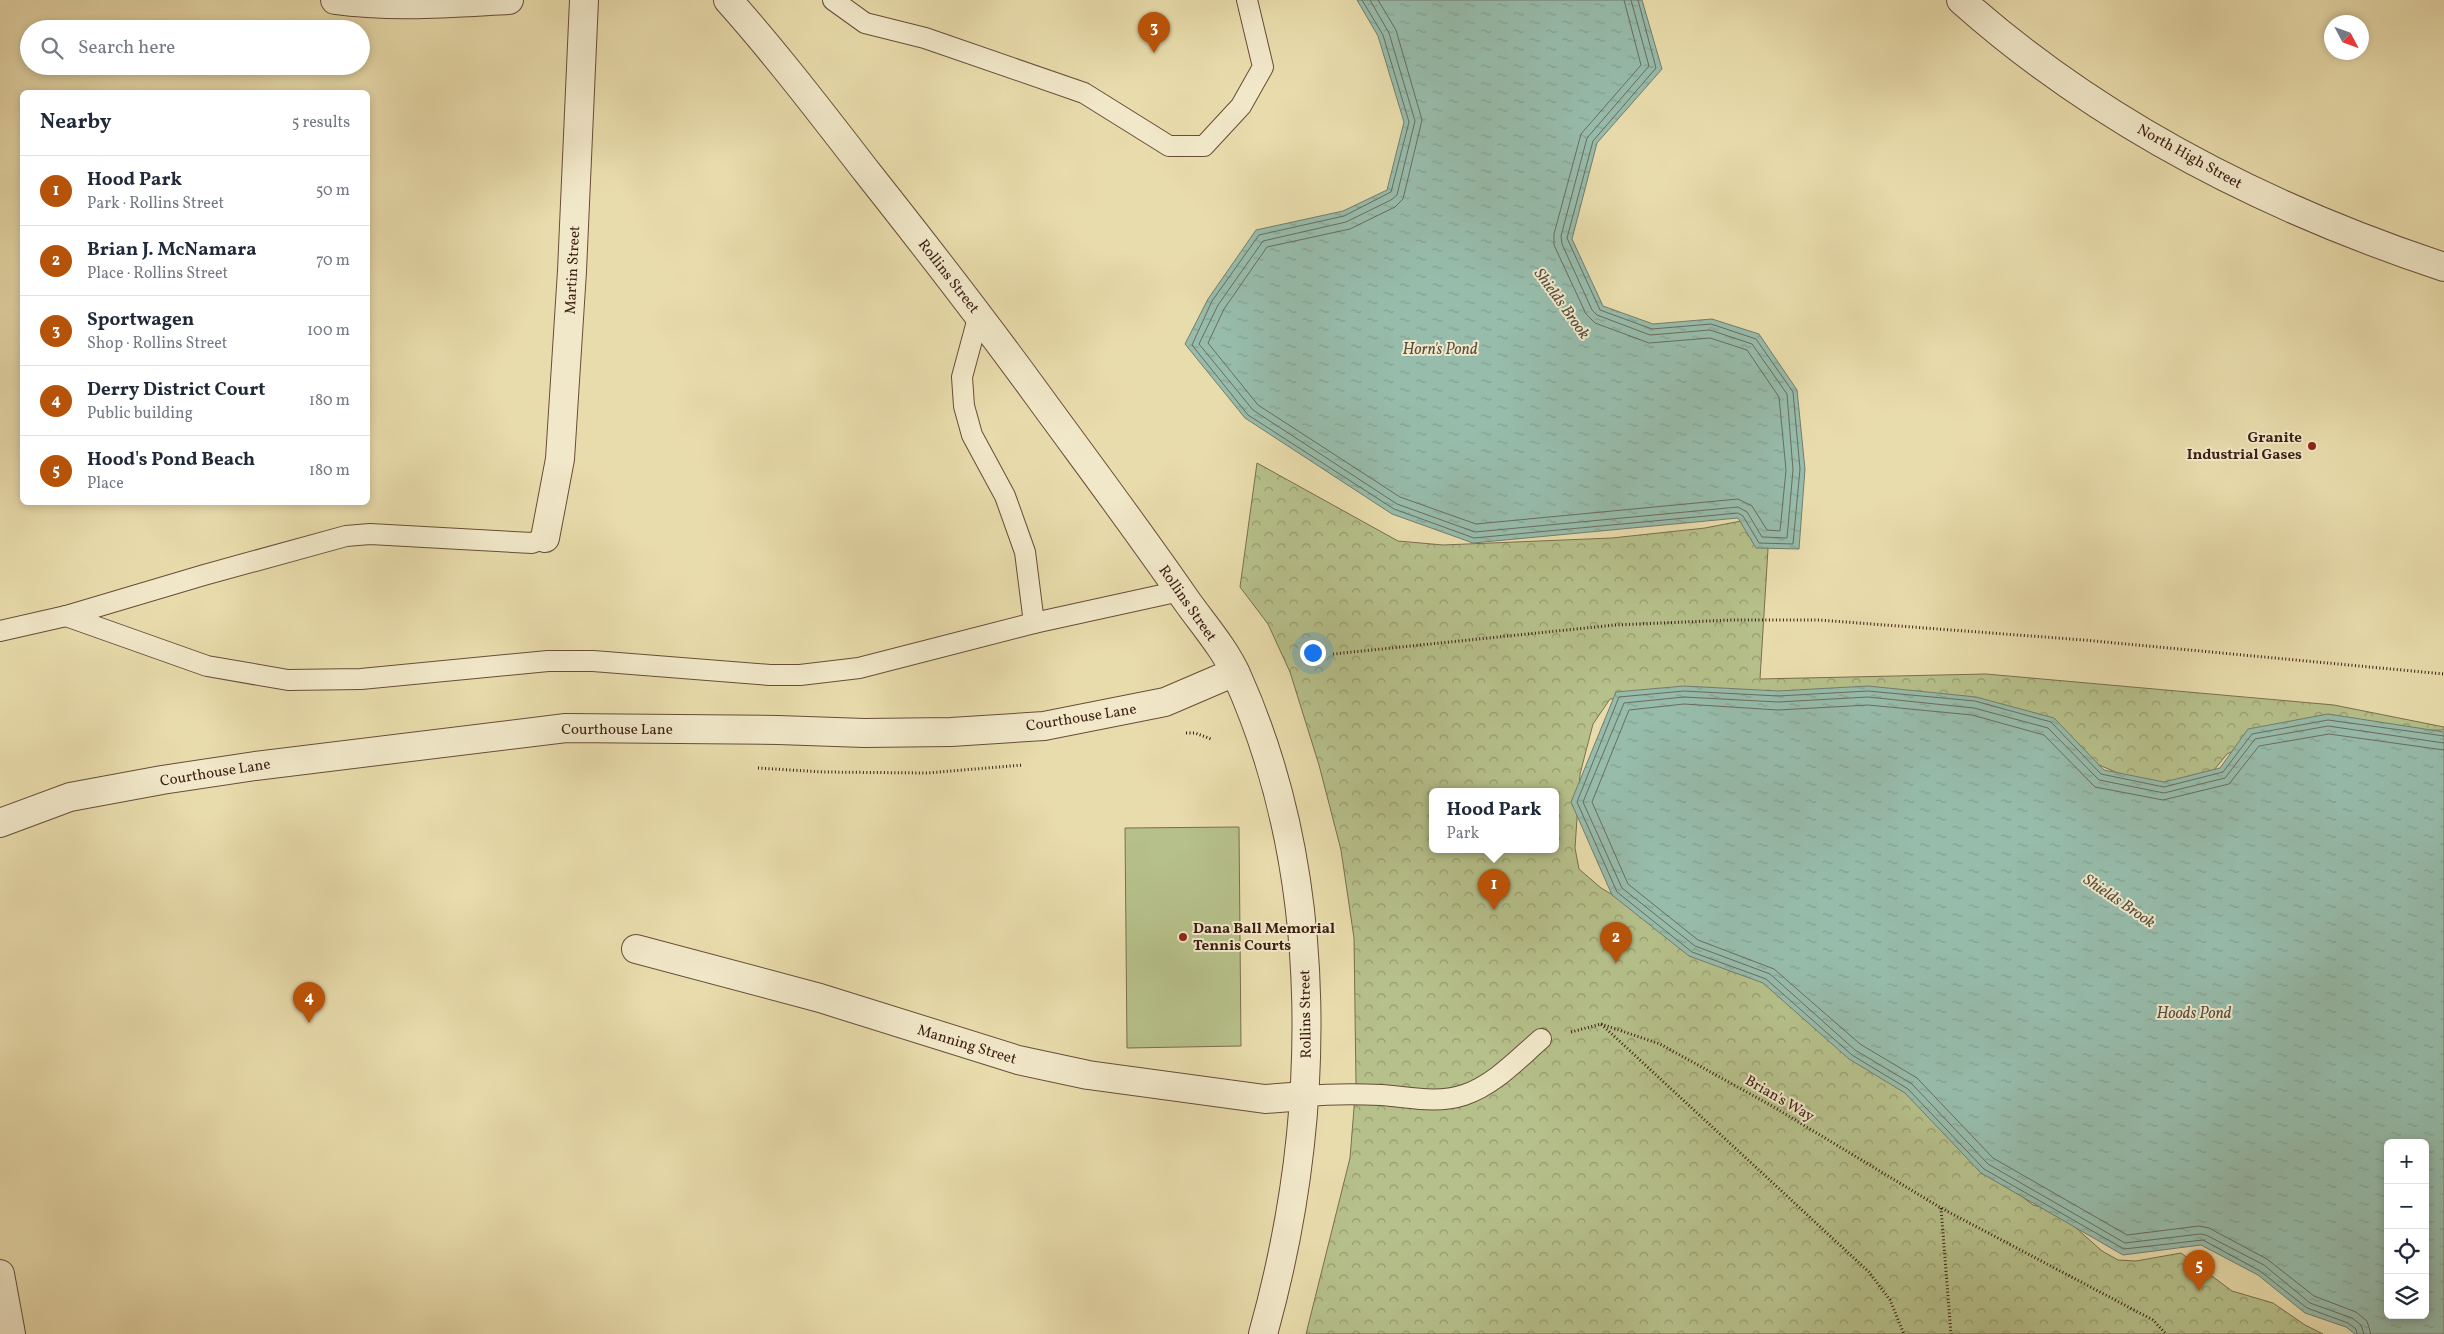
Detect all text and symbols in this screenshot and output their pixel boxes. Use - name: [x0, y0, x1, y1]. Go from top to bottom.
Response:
- pin: 3: [1138, 12, 1170, 53]
- north arrow: [2324, 15, 2369, 60]
- search box: [20, 20, 370, 75]
- icon: search: [38, 34, 66, 62]
- text: Search here: [78, 35, 175, 61]
- text: Nearby: [40, 108, 111, 137]
- text: 5 results: [292, 112, 350, 134]
- street label: North High Street: [2133, 120, 2246, 195]
- text: Hood Park: [87, 167, 182, 193]
- text: 1: [53, 180, 59, 202]
- text: 50 m: [316, 180, 350, 202]
- text: Park · Rollins Street: [87, 193, 224, 215]
- street label: Martin Street: [561, 225, 586, 315]
- street label: Rollins Street: [912, 235, 983, 318]
- text: Brian J. McNamara: [87, 237, 257, 263]
- text: 2: [52, 250, 60, 272]
- text: 70 m: [316, 250, 350, 272]
- text: Place · Rollins Street: [87, 263, 228, 285]
- water label: Shields Brook: [1528, 264, 1595, 345]
- text: Sportwagen: [87, 307, 194, 333]
- text: 3: [52, 320, 60, 342]
- text: 100 m: [307, 320, 350, 342]
- text: Shop · Rollins Street: [87, 333, 227, 355]
- water label: Horn's Pond: [1402, 339, 1478, 361]
- text: Derry District Court: [87, 377, 265, 403]
- text: 4: [51, 390, 61, 412]
- text: 180 m: [309, 390, 350, 412]
- text: Public building: [87, 403, 193, 425]
- place label: Granite Industrial Gases: [2187, 428, 2302, 466]
- marker: Granite Industrial Gases: [2306, 440, 2318, 452]
- text: Hood's Pond Beach: [87, 447, 255, 473]
- text: 5: [52, 460, 60, 482]
- text: 180 m: [309, 460, 350, 482]
- text: Place: [87, 473, 124, 495]
- street label: Rollins Street: [1153, 561, 1221, 646]
- your location: [1300, 640, 1326, 666]
- street label: Courthouse Lane: [1024, 699, 1138, 738]
- street label: Courthouse Lane: [561, 720, 673, 741]
- street label: Courthouse Lane: [158, 754, 272, 793]
- popup: [1429, 788, 1559, 853]
- text: Hood Park: [1447, 797, 1541, 823]
- text: Park: [1447, 823, 1479, 845]
- pin: 1: [1478, 869, 1510, 910]
- water label: Shields Brook: [2078, 869, 2160, 934]
- place label: Dana Ball Memorial Tennis Courts: [1193, 919, 1335, 957]
- pin: 2: [1600, 922, 1632, 963]
- marker: Dana Ball Memorial Tennis Courts: [1177, 931, 1189, 943]
- street label: Rollins Street: [1295, 969, 1318, 1059]
- pin: 4: [293, 982, 325, 1023]
- water label: Hoods Pond: [2156, 1003, 2232, 1025]
- street label: Manning Street: [914, 1020, 1019, 1071]
- street label: Brian's Way: [1741, 1071, 1818, 1128]
- map controls: [2384, 1139, 2429, 1319]
- button: +: [2384, 1139, 2429, 1184]
- button: −: [2384, 1184, 2429, 1229]
- button: locate: [2384, 1229, 2429, 1274]
- pin: 5: [2183, 1250, 2215, 1291]
- button: layers: [2384, 1274, 2429, 1319]

